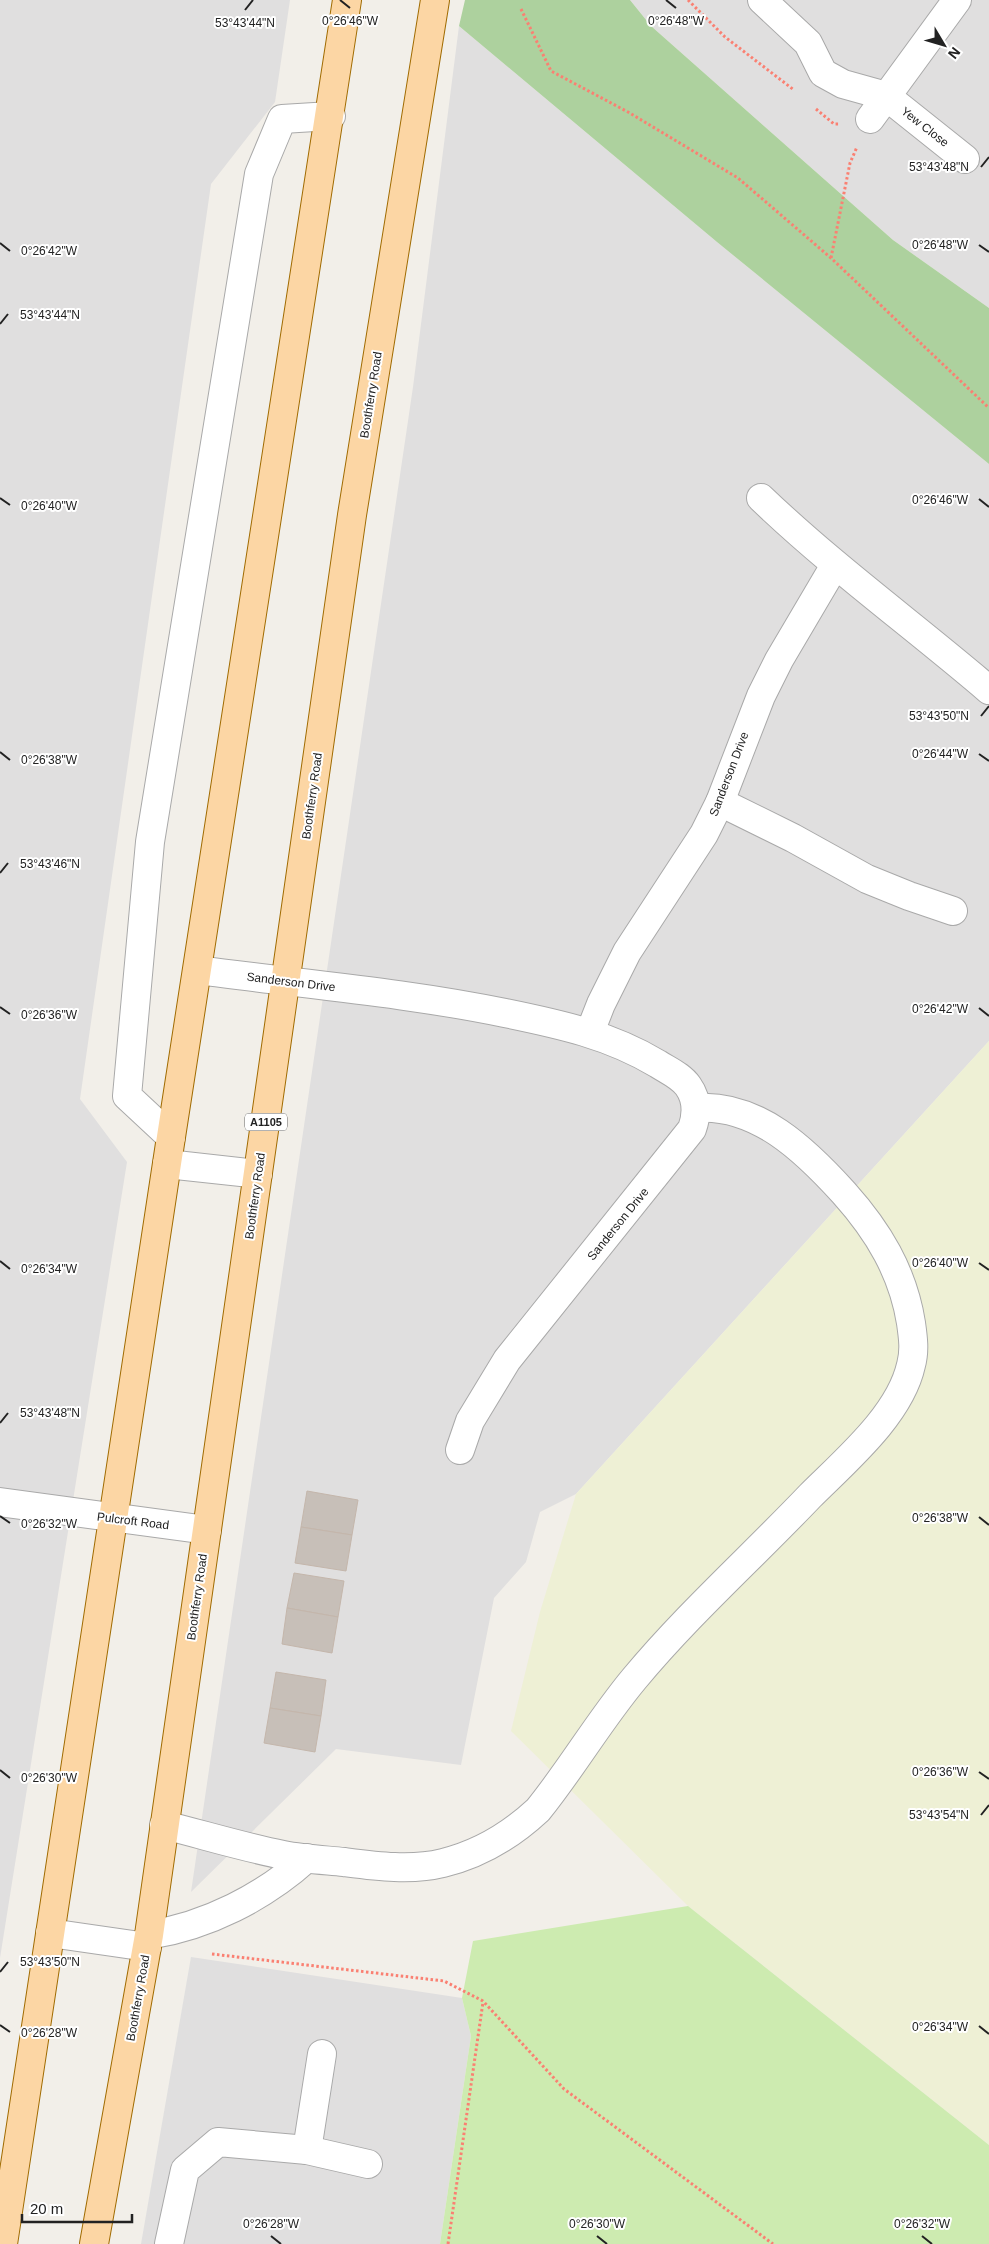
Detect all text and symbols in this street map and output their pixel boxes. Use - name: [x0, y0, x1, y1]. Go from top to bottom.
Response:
- text: 0°26'46"W: [322, 14, 379, 28]
- text: 0°26'48"W: [648, 14, 705, 28]
- text: 53°43'44"N: [215, 16, 275, 30]
- north arrow: [919, 20, 969, 70]
- text: N: [945, 44, 964, 62]
- street label: Yew Close: [899, 104, 952, 150]
- text: 53°43'48"N: [909, 160, 969, 174]
- text: 0°26'48"W: [912, 238, 969, 252]
- text: 0°26'42"W: [21, 244, 78, 258]
- text: 53°43'44"N: [20, 308, 80, 322]
- street label: Boothferry Road: [357, 351, 385, 439]
- text: 0°26'46"W: [912, 493, 969, 507]
- text: 0°26'40"W: [21, 499, 78, 513]
- text: 53°43'50"N: [909, 709, 969, 723]
- street label: Sanderson Drive: [706, 729, 752, 818]
- text: 0°26'44"W: [912, 747, 969, 761]
- street label: Boothferry Road: [299, 752, 325, 840]
- text: 0°26'38"W: [21, 753, 78, 767]
- text: 53°43'46"N: [20, 857, 80, 871]
- street label: Sanderson Drive: [246, 970, 337, 994]
- text: 0°26'42"W: [912, 1002, 969, 1016]
- text: 0°26'36"W: [21, 1008, 78, 1022]
- road number: A1105: [245, 1114, 287, 1130]
- street label: Boothferry Road: [242, 1152, 268, 1240]
- street label: Sanderson Drive: [584, 1185, 652, 1263]
- text: 0°26'40"W: [912, 1256, 969, 1270]
- text: 0°26'34"W: [21, 1262, 78, 1276]
- text: 53°43'48"N: [20, 1406, 80, 1420]
- street label: Pulcroft Road: [96, 1510, 170, 1532]
- text: 0°26'38"W: [912, 1511, 969, 1525]
- text: 0°26'32"W: [21, 1517, 78, 1531]
- street label: Boothferry Road: [184, 1553, 210, 1641]
- text: 0°26'36"W: [912, 1765, 969, 1779]
- text: 0°26'30"W: [21, 1771, 78, 1785]
- text: 53°43'54"N: [909, 1808, 969, 1822]
- street label: Boothferry Road: [124, 1954, 152, 2042]
- text: 53°43'50"N: [20, 1955, 80, 1969]
- text: 0°26'34"W: [912, 2020, 969, 2034]
- text: 0°26'28"W: [21, 2026, 78, 2040]
- scale bar: [22, 2192, 132, 2224]
- text: 20 m: [30, 2200, 63, 2217]
- text: 0°26'28"W: [243, 2217, 300, 2231]
- text: 0°26'30"W: [569, 2217, 626, 2231]
- text: 0°26'32"W: [894, 2217, 951, 2231]

